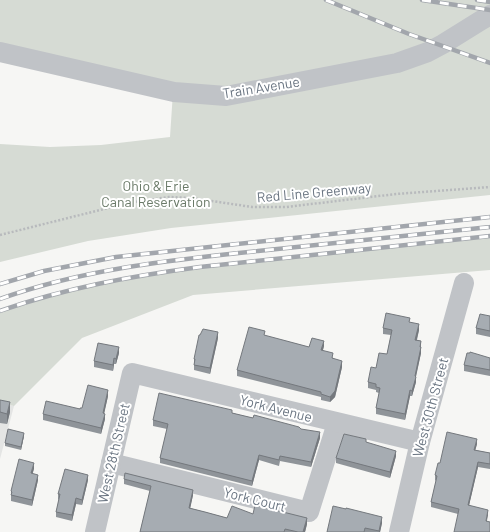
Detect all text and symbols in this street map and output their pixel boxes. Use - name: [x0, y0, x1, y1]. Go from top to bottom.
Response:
- street label: Train Avenue: [221, 73, 301, 101]
- park label: Ohio & Erie Canal Reservation: [101, 177, 211, 210]
- street label: Red Line Greenway: [256, 178, 373, 205]
- street label: West 30th Street: [409, 355, 451, 459]
- street label: York Avenue: [238, 391, 314, 425]
- street label: West 28th Street: [93, 401, 133, 505]
- street label: York Court: [222, 483, 288, 515]

